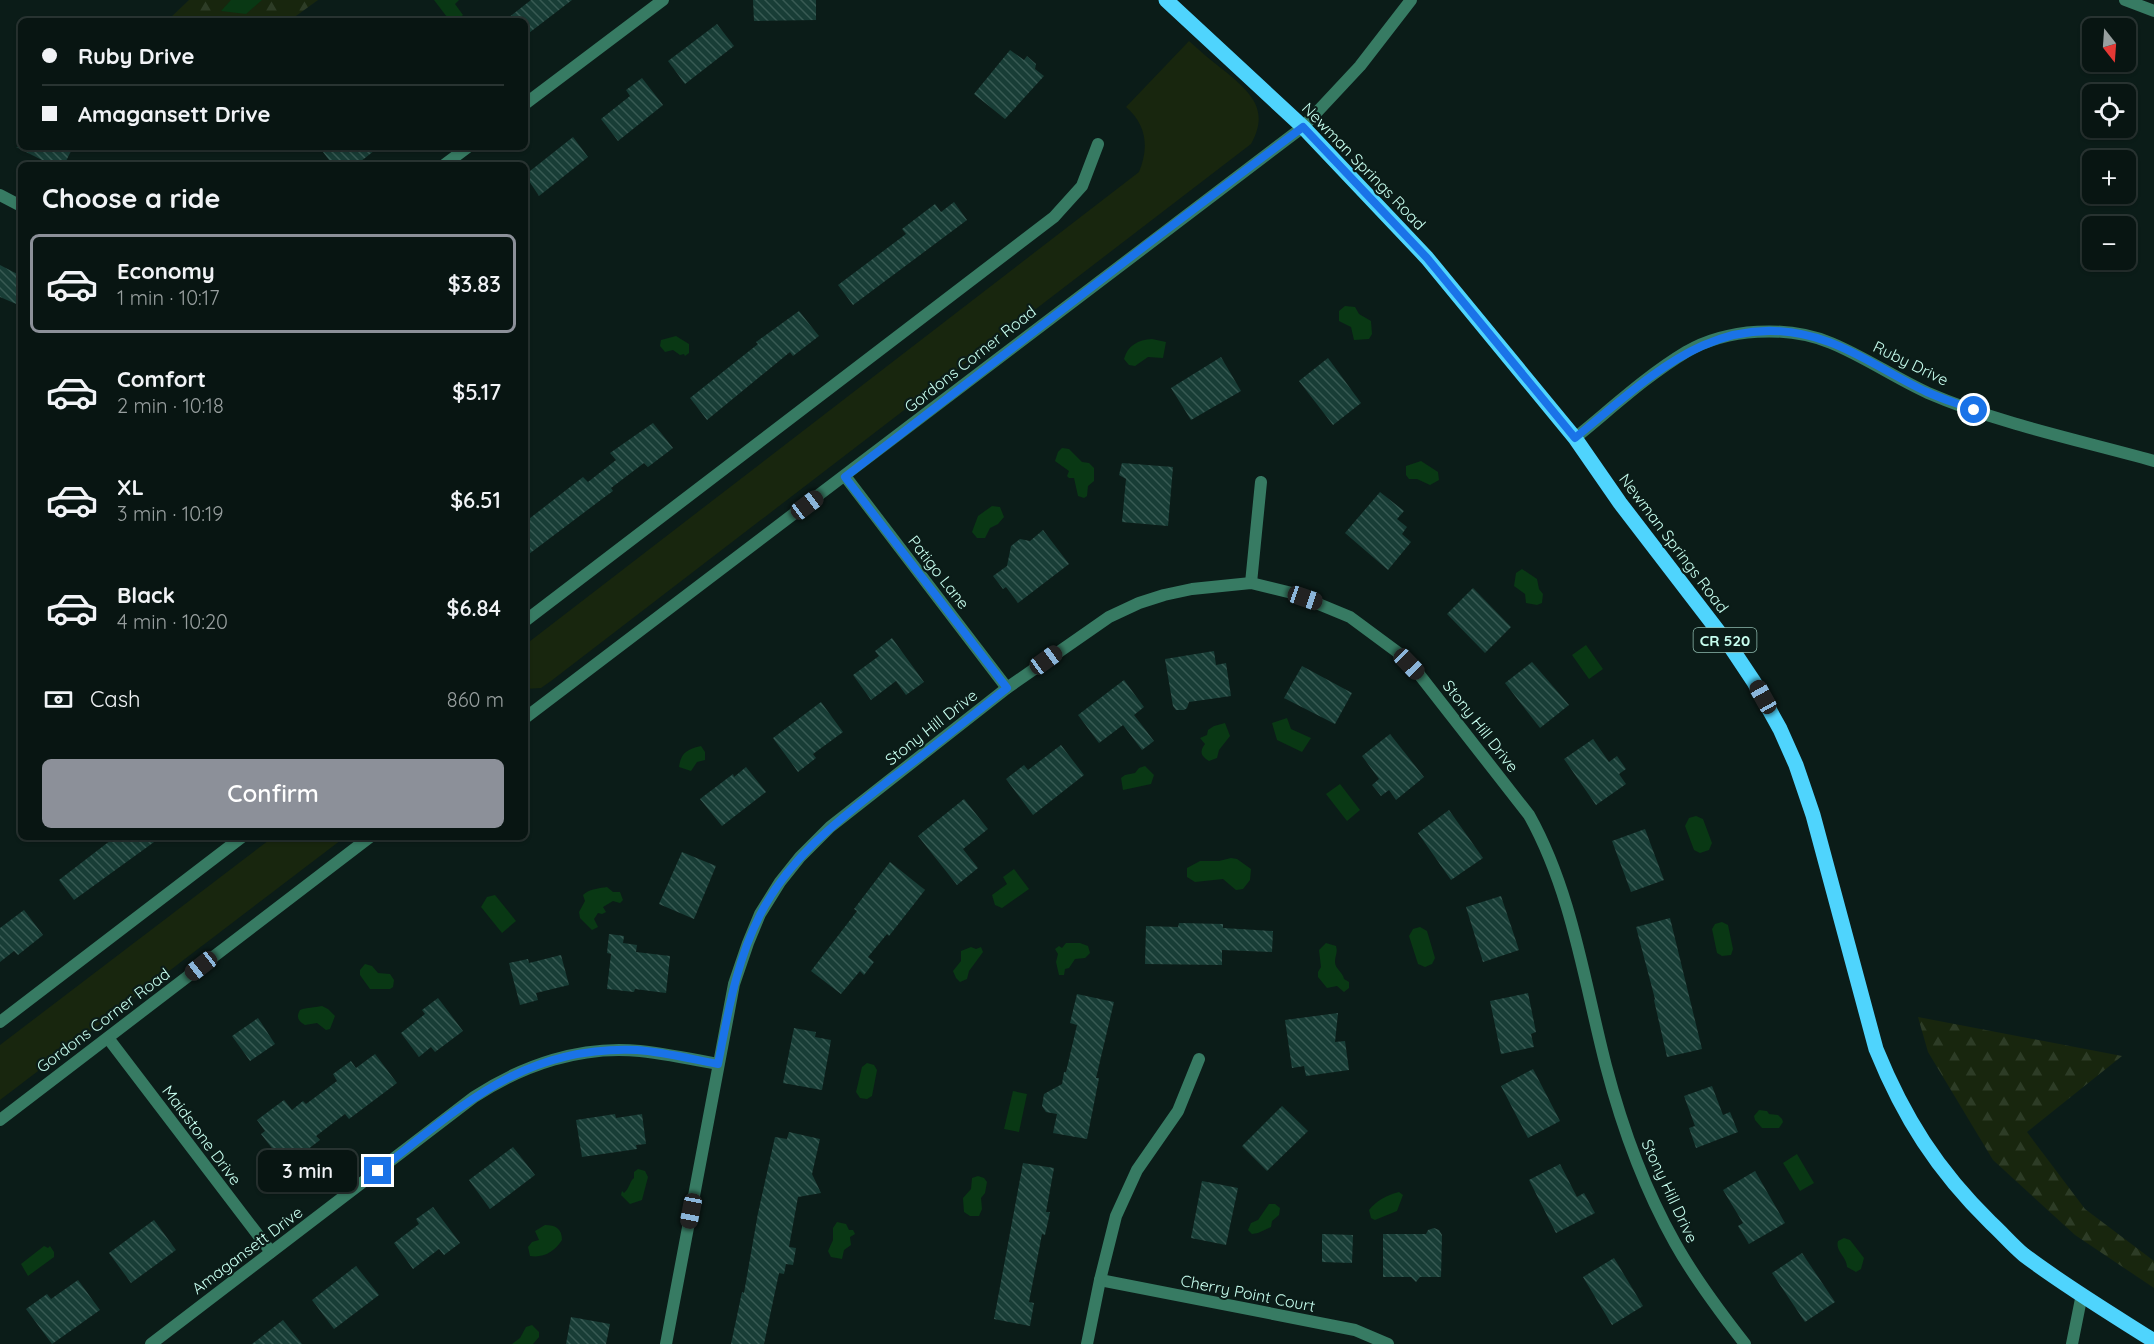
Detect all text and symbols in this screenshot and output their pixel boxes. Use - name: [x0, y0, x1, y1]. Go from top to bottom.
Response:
- north arrow: [2082, 18, 2136, 72]
- map controls: [2082, 18, 2136, 270]
- text: Ruby Drive: [78, 42, 194, 70]
- button: locate: [2082, 84, 2136, 138]
- street label: Newman Springs Road: [1298, 98, 1430, 234]
- text: Amagansett Drive: [78, 100, 270, 128]
- button: +: [2082, 150, 2136, 204]
- text: Choose a ride: [42, 181, 220, 215]
- button: −: [2082, 216, 2136, 270]
- icon: car: [45, 257, 99, 311]
- text: Economy: [117, 257, 215, 285]
- text: $3.83: [448, 270, 501, 298]
- text: 1 min · 10:17: [117, 285, 219, 310]
- street label: Gordons Corner Road: [900, 301, 1040, 417]
- street label: Ruby Drive: [1870, 336, 1952, 390]
- icon: car: [45, 365, 99, 419]
- text: Comfort: [117, 365, 206, 393]
- text: $5.17: [452, 378, 501, 406]
- text: 2 min · 10:18: [117, 393, 224, 418]
- route start: [1960, 396, 1987, 423]
- street label: Newman Springs Road: [1615, 469, 1733, 617]
- icon: car: [45, 473, 99, 527]
- text: XL: [117, 473, 144, 501]
- text: $6.51: [450, 486, 501, 514]
- car: [787, 487, 827, 523]
- text: 3 min · 10:19: [117, 501, 223, 526]
- street label: Patigo Lane: [904, 531, 974, 613]
- icon: car: [45, 581, 99, 635]
- text: Black: [117, 581, 175, 609]
- car: [1285, 584, 1325, 612]
- text: $6.84: [447, 594, 501, 622]
- text: 4 min · 10:20: [117, 609, 228, 634]
- road number: CR 520: [1694, 628, 1756, 652]
- car: [1026, 642, 1066, 678]
- car: [1390, 645, 1428, 683]
- street label: Stony Hill Drive: [1439, 676, 1523, 776]
- car: [1746, 677, 1780, 717]
- icon: cash: [42, 683, 75, 716]
- text: Cash: [90, 685, 141, 713]
- street label: Stony Hill Drive: [881, 685, 981, 769]
- text: 860 m: [447, 687, 504, 712]
- button: Confirm: [42, 759, 504, 828]
- car: [181, 948, 221, 984]
- street label: Gordons Corner Road: [32, 963, 174, 1077]
- street label: Maidstone Drive: [158, 1081, 246, 1189]
- street label: Stony Hill Drive: [1637, 1136, 1703, 1246]
- callout: 3 min: [258, 1150, 357, 1192]
- route end: [364, 1157, 391, 1184]
- text: 3 min: [282, 1158, 333, 1183]
- car: [679, 1192, 703, 1230]
- street label: Amagansett Drive: [188, 1202, 306, 1298]
- street label: Cherry Point Court: [1179, 1270, 1317, 1316]

